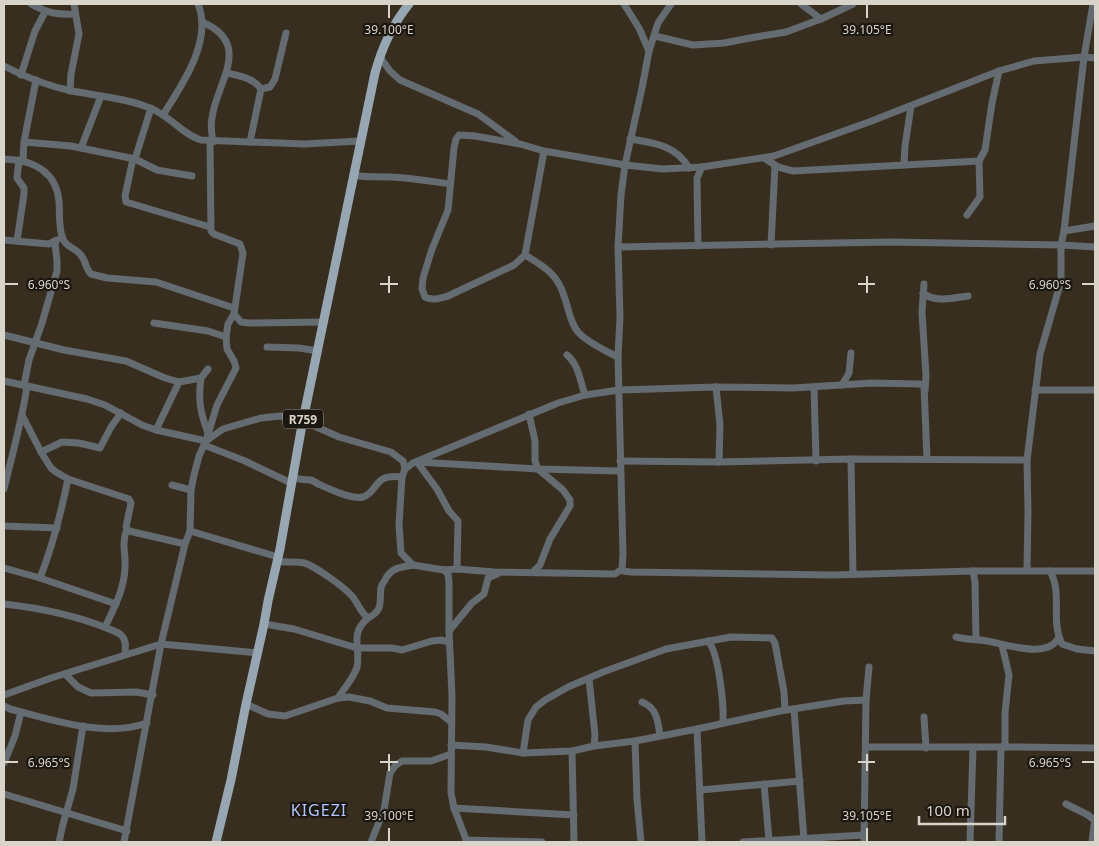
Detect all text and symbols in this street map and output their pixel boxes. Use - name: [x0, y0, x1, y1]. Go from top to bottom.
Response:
- text: 39.100°E: [364, 21, 414, 38]
- text: 39.105°E: [842, 21, 892, 38]
- text: 6.960°S: [28, 276, 71, 293]
- text: 6.960°S: [1029, 276, 1072, 293]
- road number: R759: [283, 409, 323, 428]
- text: 6.965°S: [28, 754, 71, 771]
- text: 6.965°S: [1029, 754, 1072, 771]
- scale bar: [919, 794, 1005, 826]
- district label: KIGEZI: [291, 799, 347, 821]
- text: 100 m: [926, 800, 970, 820]
- text: 39.100°E: [364, 807, 414, 824]
- text: 39.105°E: [842, 807, 892, 824]

